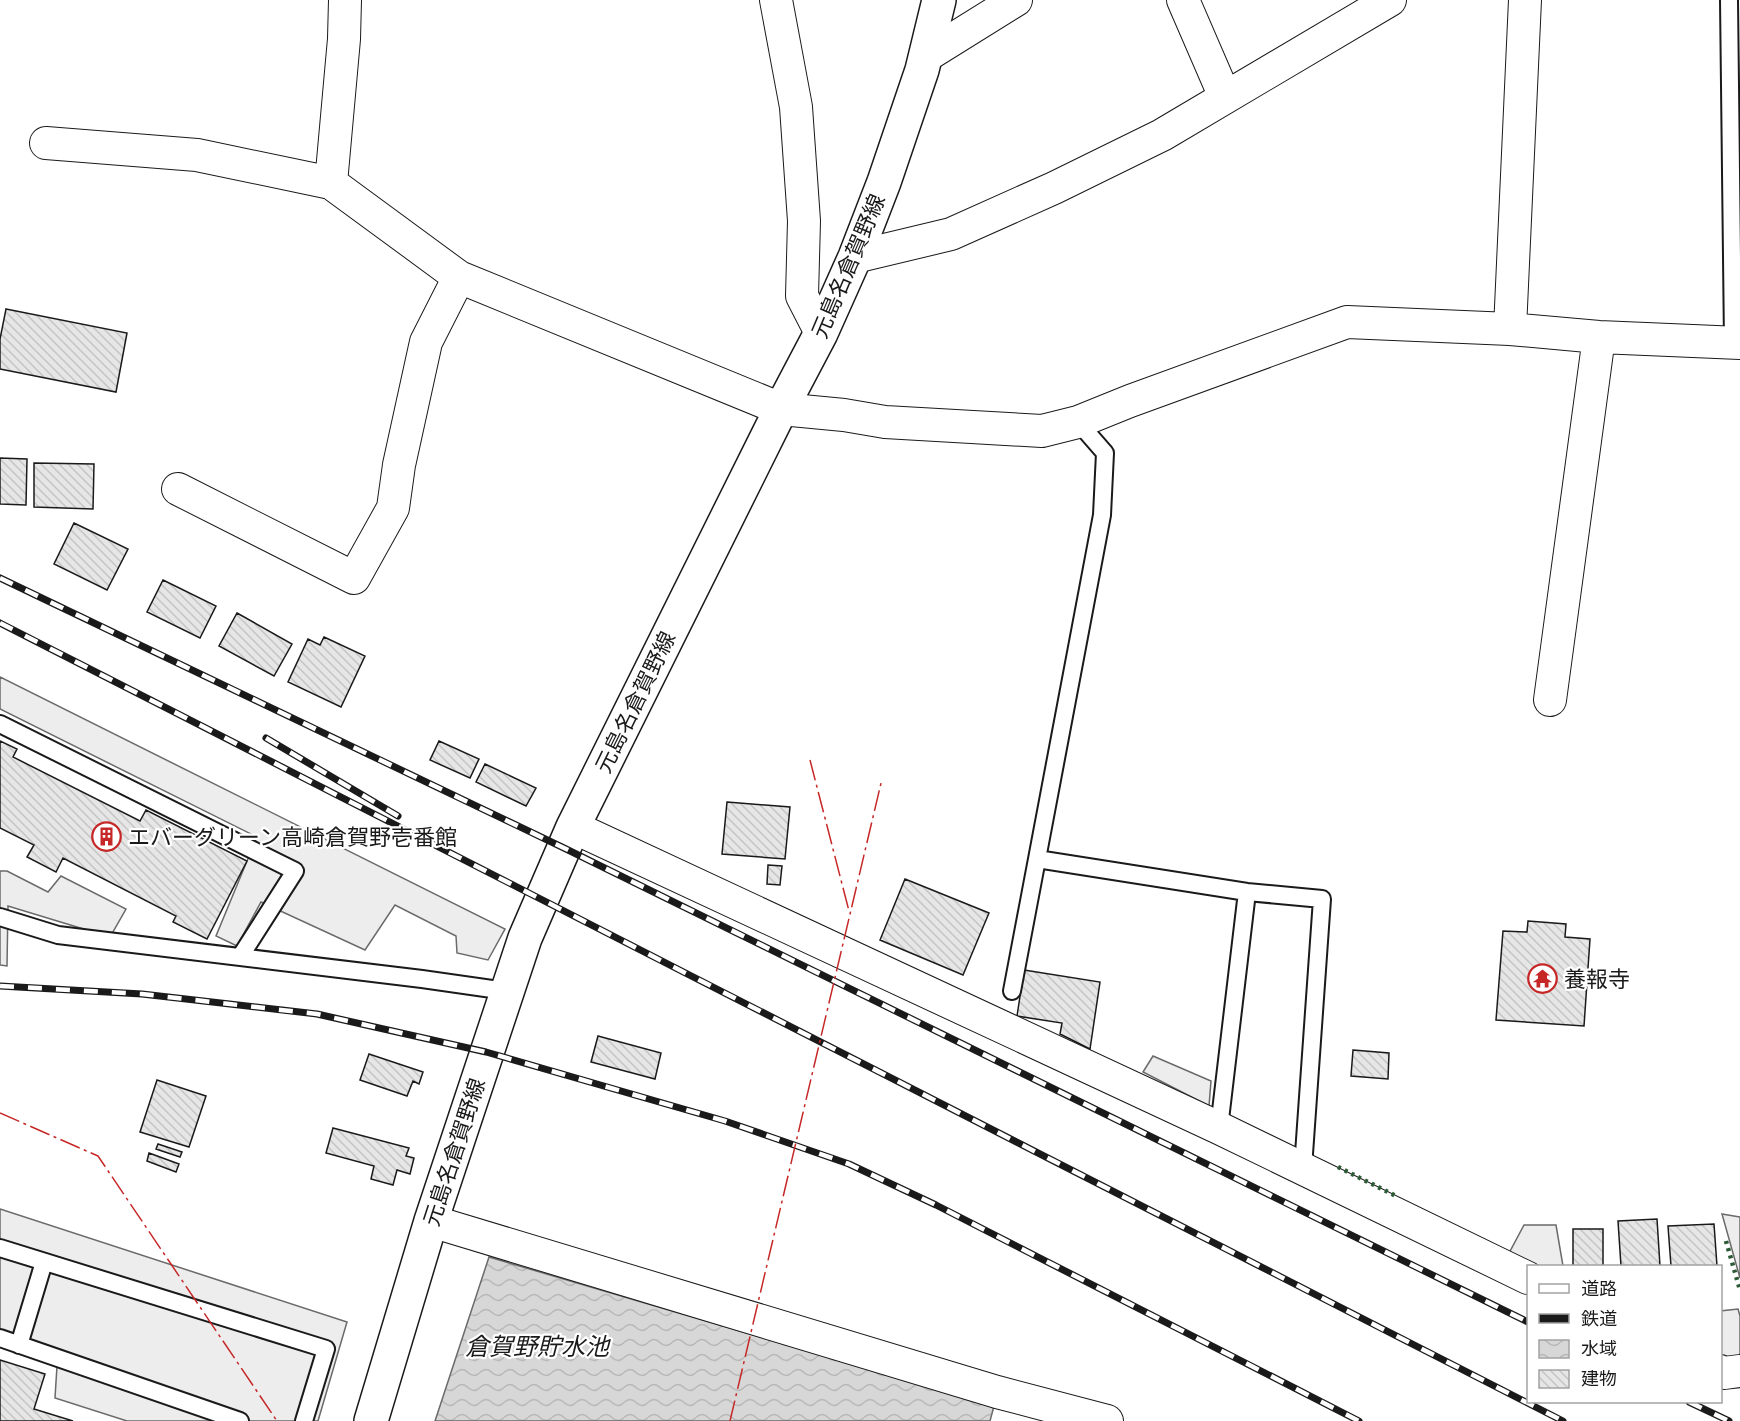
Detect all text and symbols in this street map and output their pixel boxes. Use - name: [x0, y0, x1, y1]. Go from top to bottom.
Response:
- street label: 元島名倉賀野線: [806, 190, 891, 342]
- street label: 元島名倉賀野線: [590, 627, 681, 777]
- building icon: エバーグリーン高崎倉賀野壱番館: [91, 821, 123, 853]
- place label: エバーグリーン高崎倉賀野壱番館: [128, 824, 457, 851]
- temple icon: 養報寺: [1527, 963, 1559, 995]
- place label: 養報寺: [1564, 966, 1630, 993]
- street label: 元島名倉賀野線: [418, 1075, 491, 1230]
- legend: [1527, 1265, 1722, 1403]
- text: 道路: [1581, 1278, 1617, 1300]
- text: 鉄道: [1581, 1308, 1617, 1330]
- water label: 倉賀野貯水池: [465, 1332, 611, 1361]
- text: 水域: [1581, 1338, 1617, 1360]
- text: 建物: [1581, 1368, 1617, 1390]

